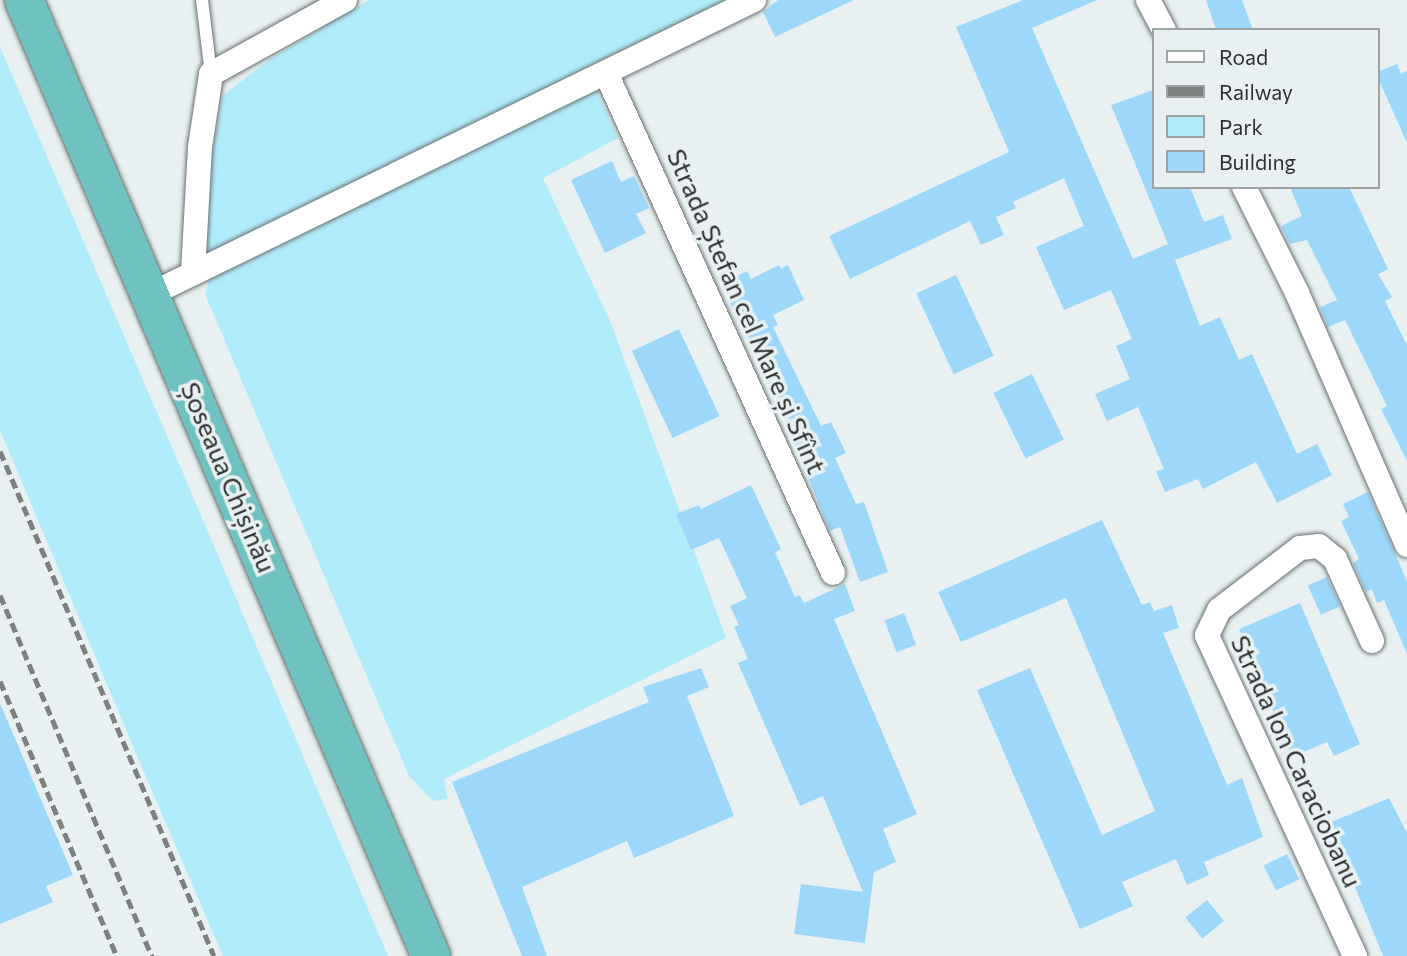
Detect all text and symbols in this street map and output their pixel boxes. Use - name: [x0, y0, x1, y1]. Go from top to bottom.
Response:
- legend: [1152, 28, 1379, 189]
- text: Road: [1219, 44, 1268, 69]
- text: Railway: [1219, 79, 1293, 104]
- text: Park: [1219, 114, 1263, 139]
- street label: Strada Ștefan cel Mare și Sfînt: [661, 144, 833, 478]
- text: Building: [1219, 149, 1296, 174]
- street label: Șoseaua Chișinău: [175, 377, 283, 577]
- street label: Strada Ion Caraciobanu: [1225, 630, 1369, 892]

